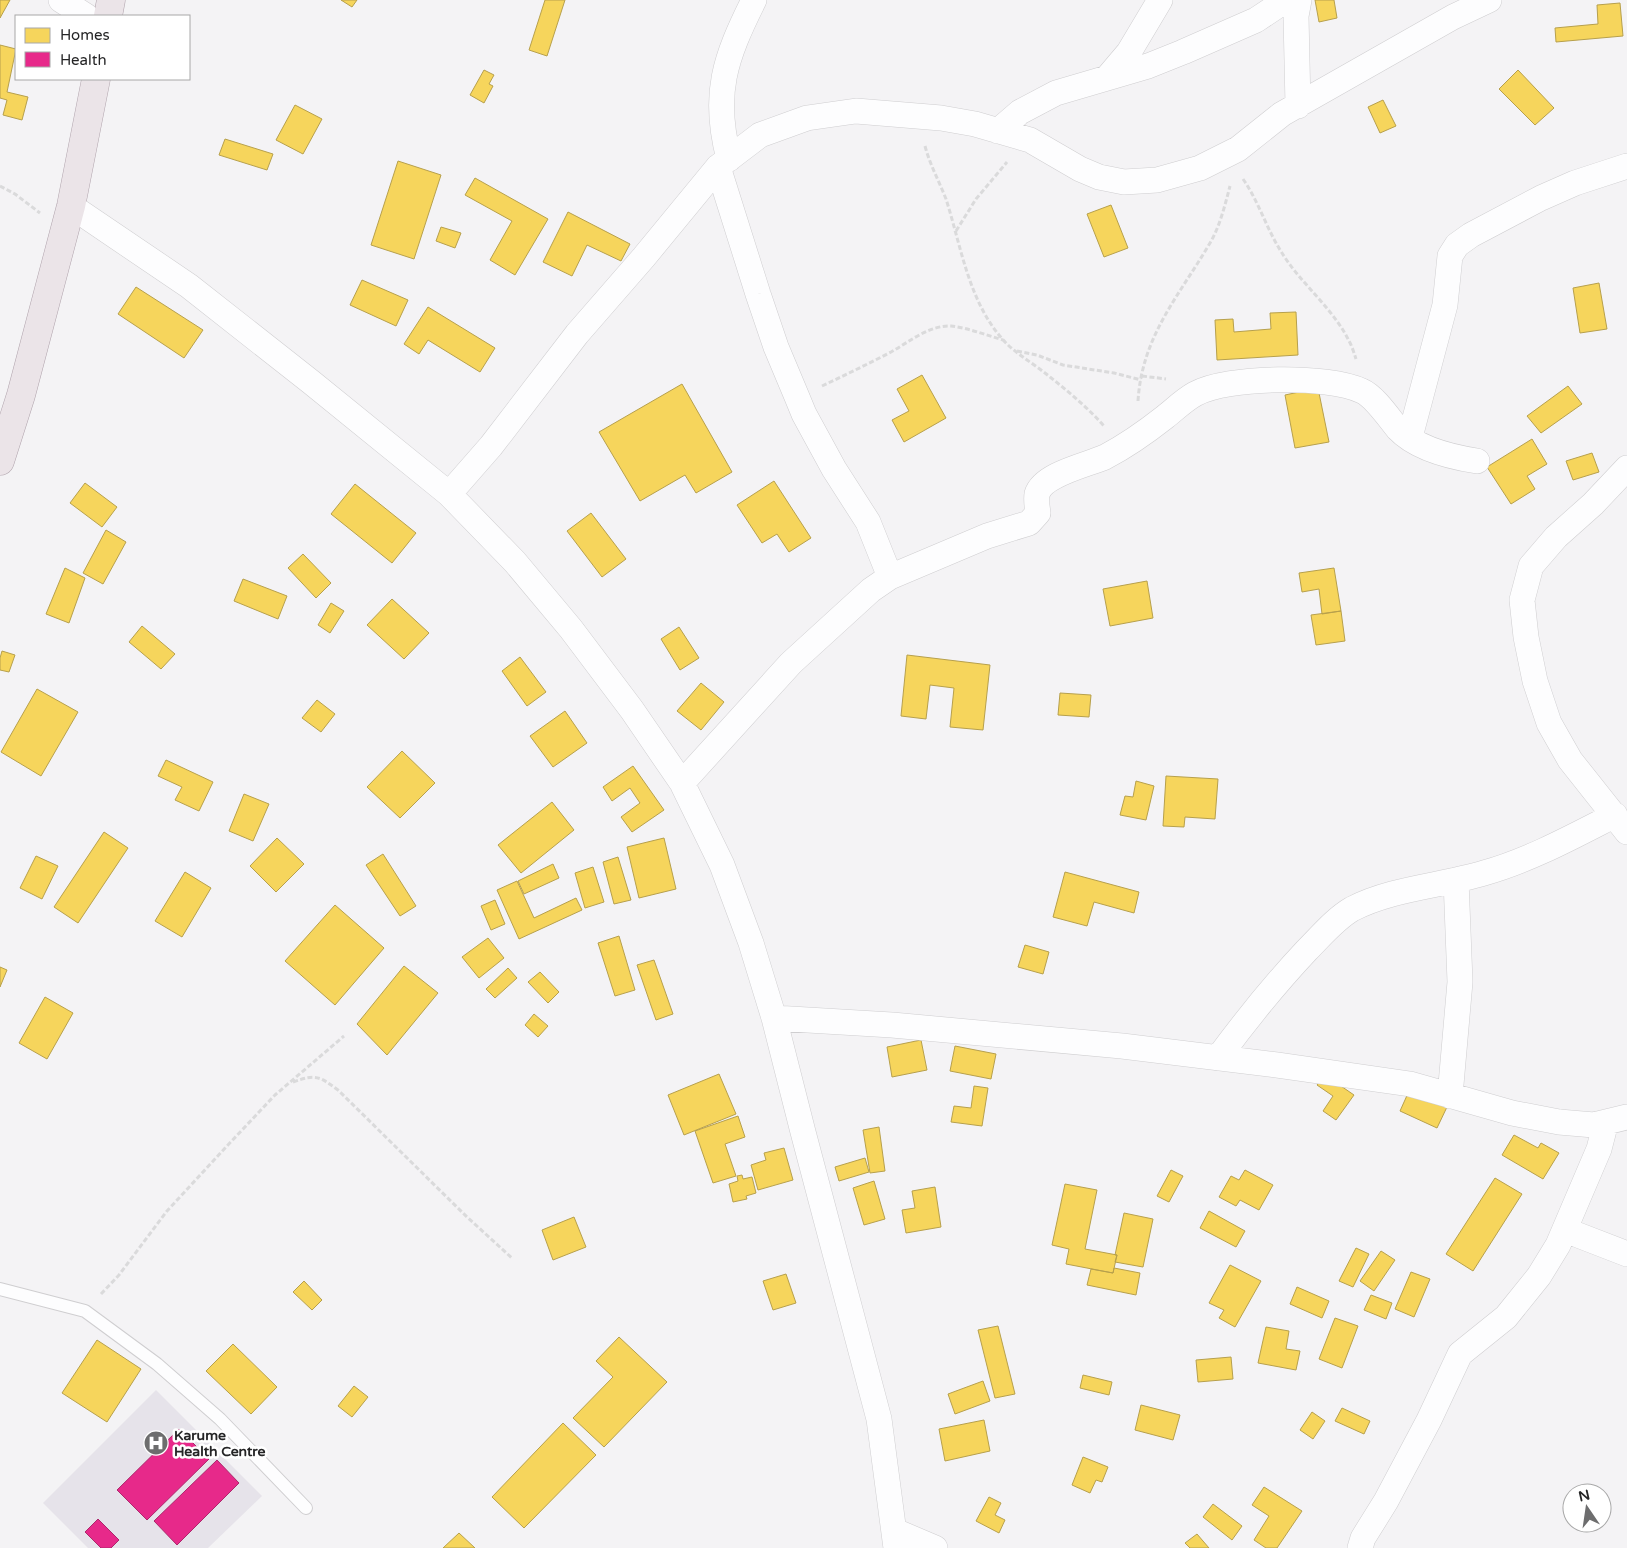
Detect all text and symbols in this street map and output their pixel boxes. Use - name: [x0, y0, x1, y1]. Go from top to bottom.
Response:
- legend: [15, 15, 190, 80]
- text: Homes: [60, 26, 110, 44]
- text: Health: [60, 51, 107, 69]
- place label: Karume Health Centre: [174, 1427, 265, 1460]
- hospital icon: Karume Health Centre: [143, 1430, 169, 1456]
- north arrow: [1562, 1483, 1612, 1533]
- text: N: [1577, 1486, 1592, 1505]

